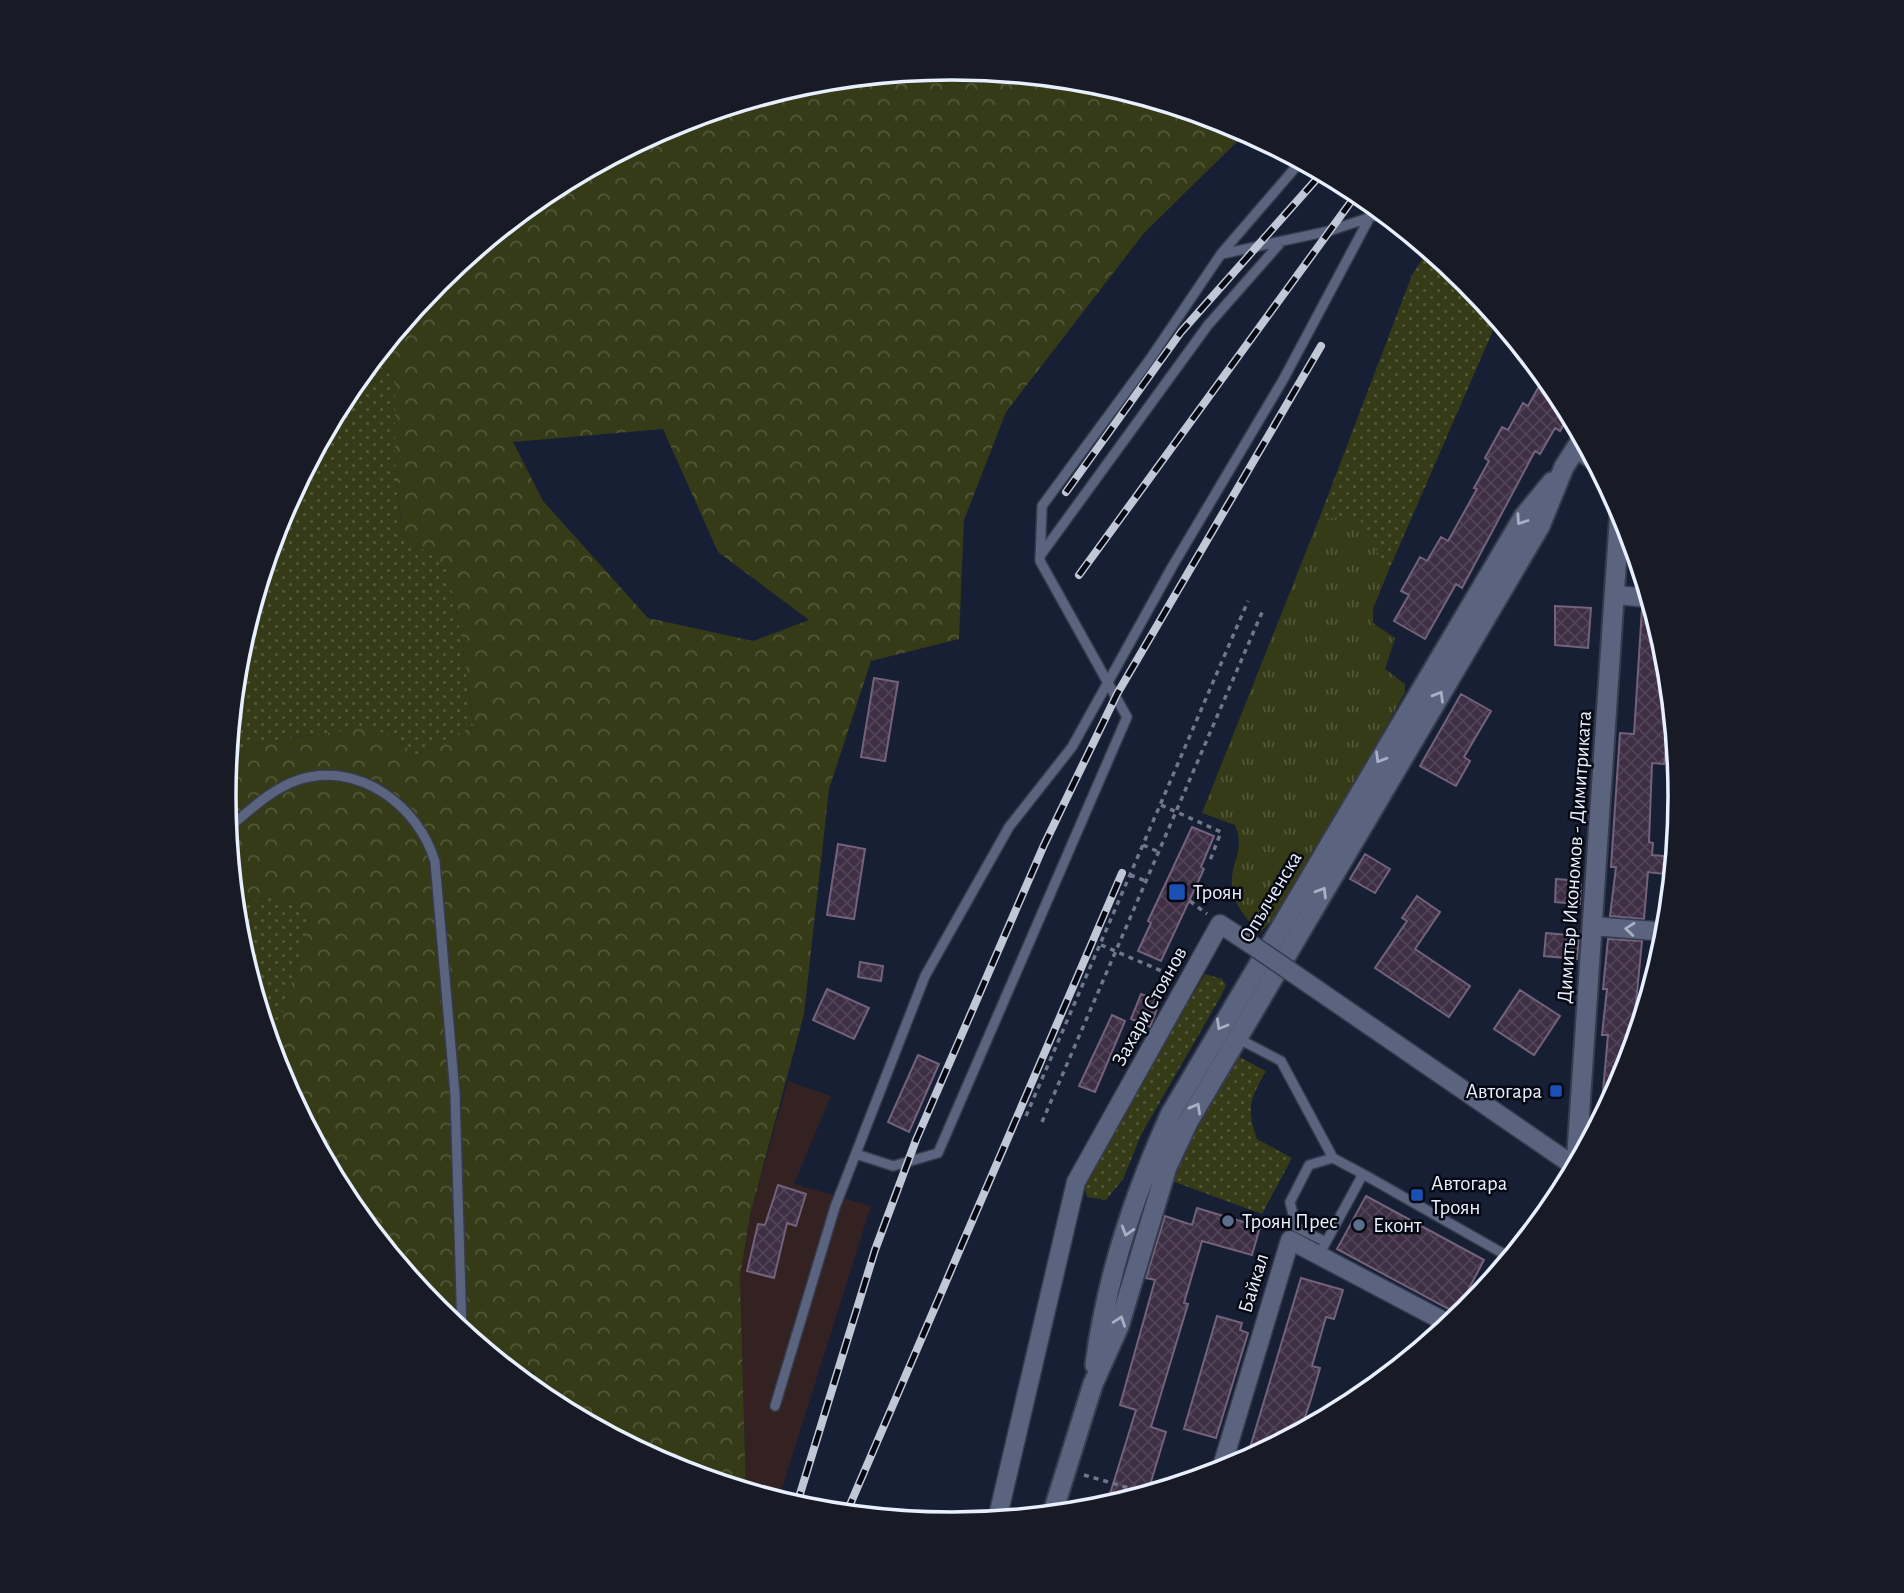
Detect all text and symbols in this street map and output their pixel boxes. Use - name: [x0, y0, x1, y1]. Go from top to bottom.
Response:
- one-way arrow: [1517, 513, 1530, 526]
- one-way arrow: [1430, 691, 1443, 704]
- street label: Димитър Икономов - Димитриката: [1554, 710, 1595, 1004]
- one-way arrow: [1375, 750, 1388, 763]
- street label: Опълченска: [1235, 848, 1306, 946]
- marker: Троян: [1167, 882, 1187, 902]
- place label: Троян: [1193, 882, 1243, 903]
- one-way arrow: [1314, 886, 1327, 899]
- one-way arrow: [1624, 922, 1635, 937]
- street label: Захари Стоянов: [1108, 943, 1191, 1069]
- one-way arrow: [1216, 1018, 1229, 1030]
- place label: Автогара: [1466, 1081, 1542, 1102]
- marker: Автогара: [1548, 1083, 1564, 1099]
- one-way arrow: [1188, 1102, 1201, 1115]
- place label: Автогара Троян: [1431, 1173, 1508, 1218]
- marker: Автогара Троян: [1409, 1187, 1425, 1203]
- place label: Троян Прес: [1242, 1211, 1338, 1232]
- marker: Троян Прес: [1220, 1213, 1236, 1229]
- place label: Еконт: [1373, 1215, 1422, 1236]
- marker: Еконт: [1351, 1217, 1367, 1233]
- one-way arrow: [1120, 1225, 1135, 1237]
- street label: Байкал: [1235, 1251, 1272, 1315]
- one-way arrow: [1112, 1316, 1126, 1328]

